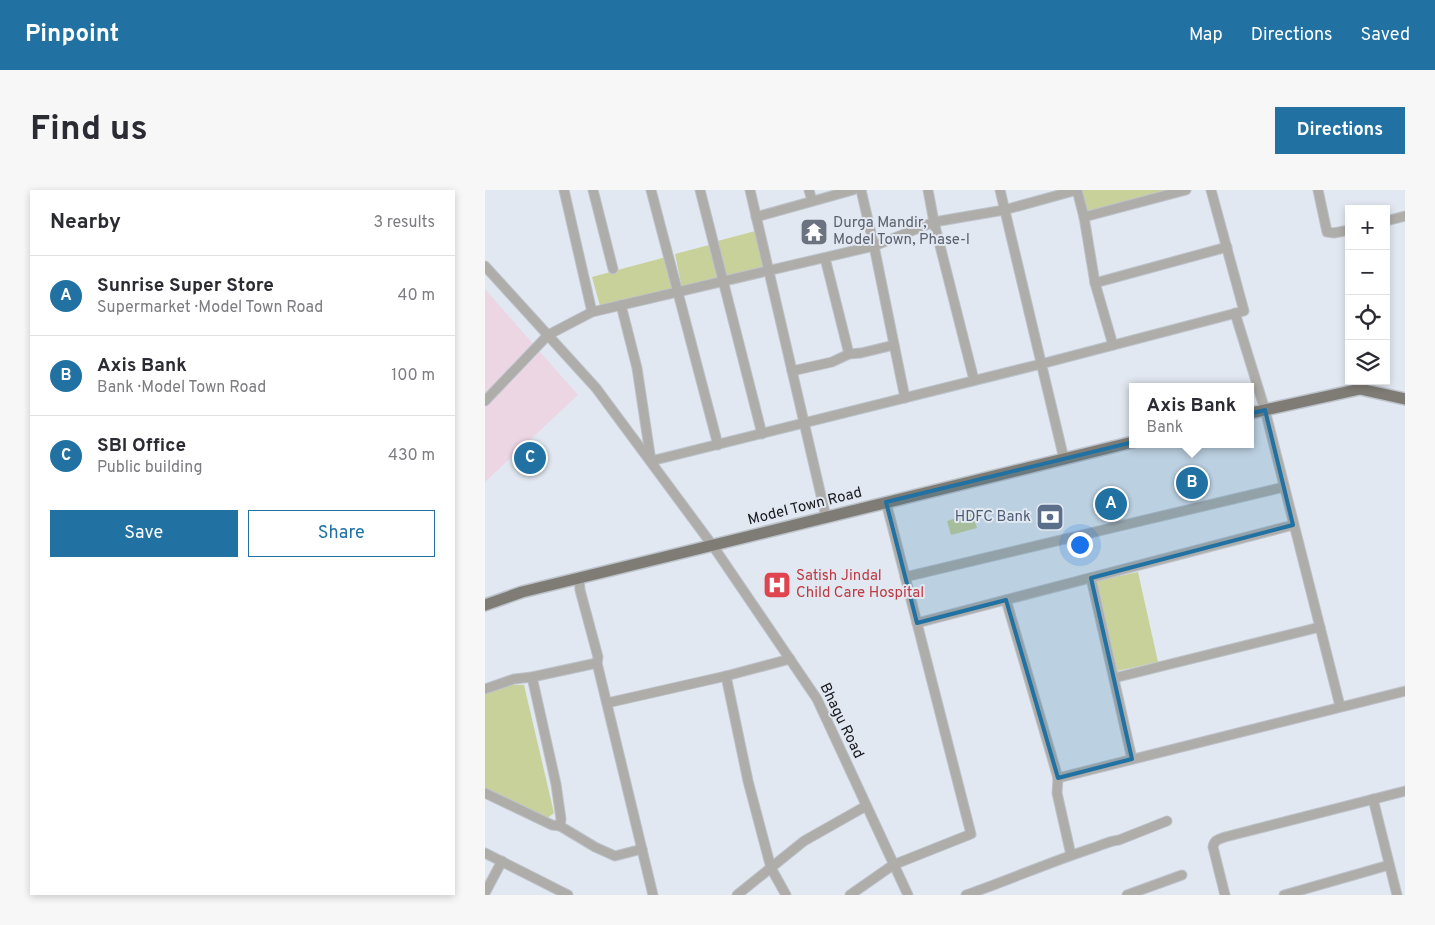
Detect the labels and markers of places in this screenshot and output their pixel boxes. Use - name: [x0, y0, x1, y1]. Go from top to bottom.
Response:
- place label: Durga Mandir, Model Town, Phase-I: [833, 214, 970, 250]
- temple icon: Durga Mandir, Model Town, Phase-I: [799, 217, 829, 247]
- pin: C: [514, 439, 546, 477]
- pin: B: [1176, 464, 1208, 502]
- pin: A: [1095, 485, 1127, 523]
- bank icon: HDFC Bank: [1035, 502, 1065, 532]
- place label: HDFC Bank: [955, 508, 1031, 527]
- place label: Satish Jindal Child Care Hospital: [796, 567, 924, 603]
- hospital icon: Satish Jindal Child Care Hospital: [762, 570, 792, 600]

